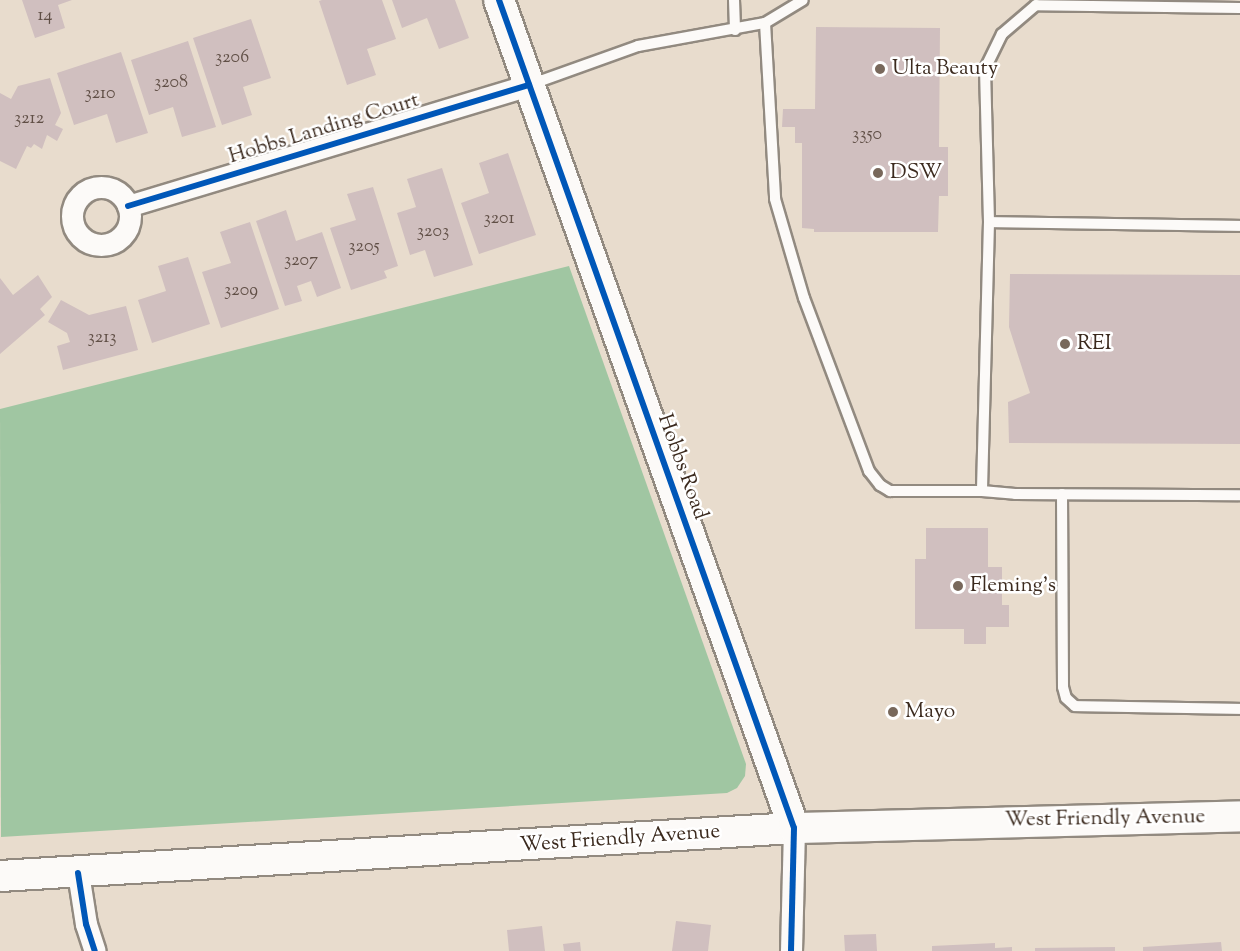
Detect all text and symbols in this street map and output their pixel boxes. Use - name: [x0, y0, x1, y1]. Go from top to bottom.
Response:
- house number: 14: [37, 5, 53, 27]
- house number: 3206: [215, 47, 249, 69]
- place label: Ulta Beauty: [892, 56, 998, 82]
- marker: Ulta Beauty: [873, 62, 887, 76]
- house number: 3208: [154, 72, 188, 94]
- house number: 3210: [84, 83, 116, 105]
- street label: Hobbs Landing Court: [226, 88, 422, 170]
- house number: 3212: [14, 108, 44, 130]
- house number: 3350: [852, 124, 882, 146]
- place label: DSW: [890, 160, 942, 186]
- marker: DSW: [871, 166, 885, 180]
- house number: 3201: [483, 208, 515, 230]
- house number: 3203: [417, 221, 449, 243]
- house number: 3205: [348, 236, 380, 258]
- house number: 3207: [284, 250, 318, 272]
- house number: 3209: [224, 280, 258, 302]
- house number: 3213: [87, 327, 117, 349]
- place label: REI: [1077, 331, 1112, 357]
- marker: REI: [1058, 337, 1072, 351]
- street label: Hobbs Road: [651, 411, 713, 523]
- place label: Fleming's: [970, 573, 1056, 599]
- marker: Fleming's: [951, 579, 965, 593]
- place label: Mayo: [905, 699, 955, 725]
- marker: Mayo: [886, 705, 900, 719]
- street label: West Friendly Avenue: [1004, 805, 1206, 833]
- street label: West Friendly Avenue: [519, 819, 721, 859]

